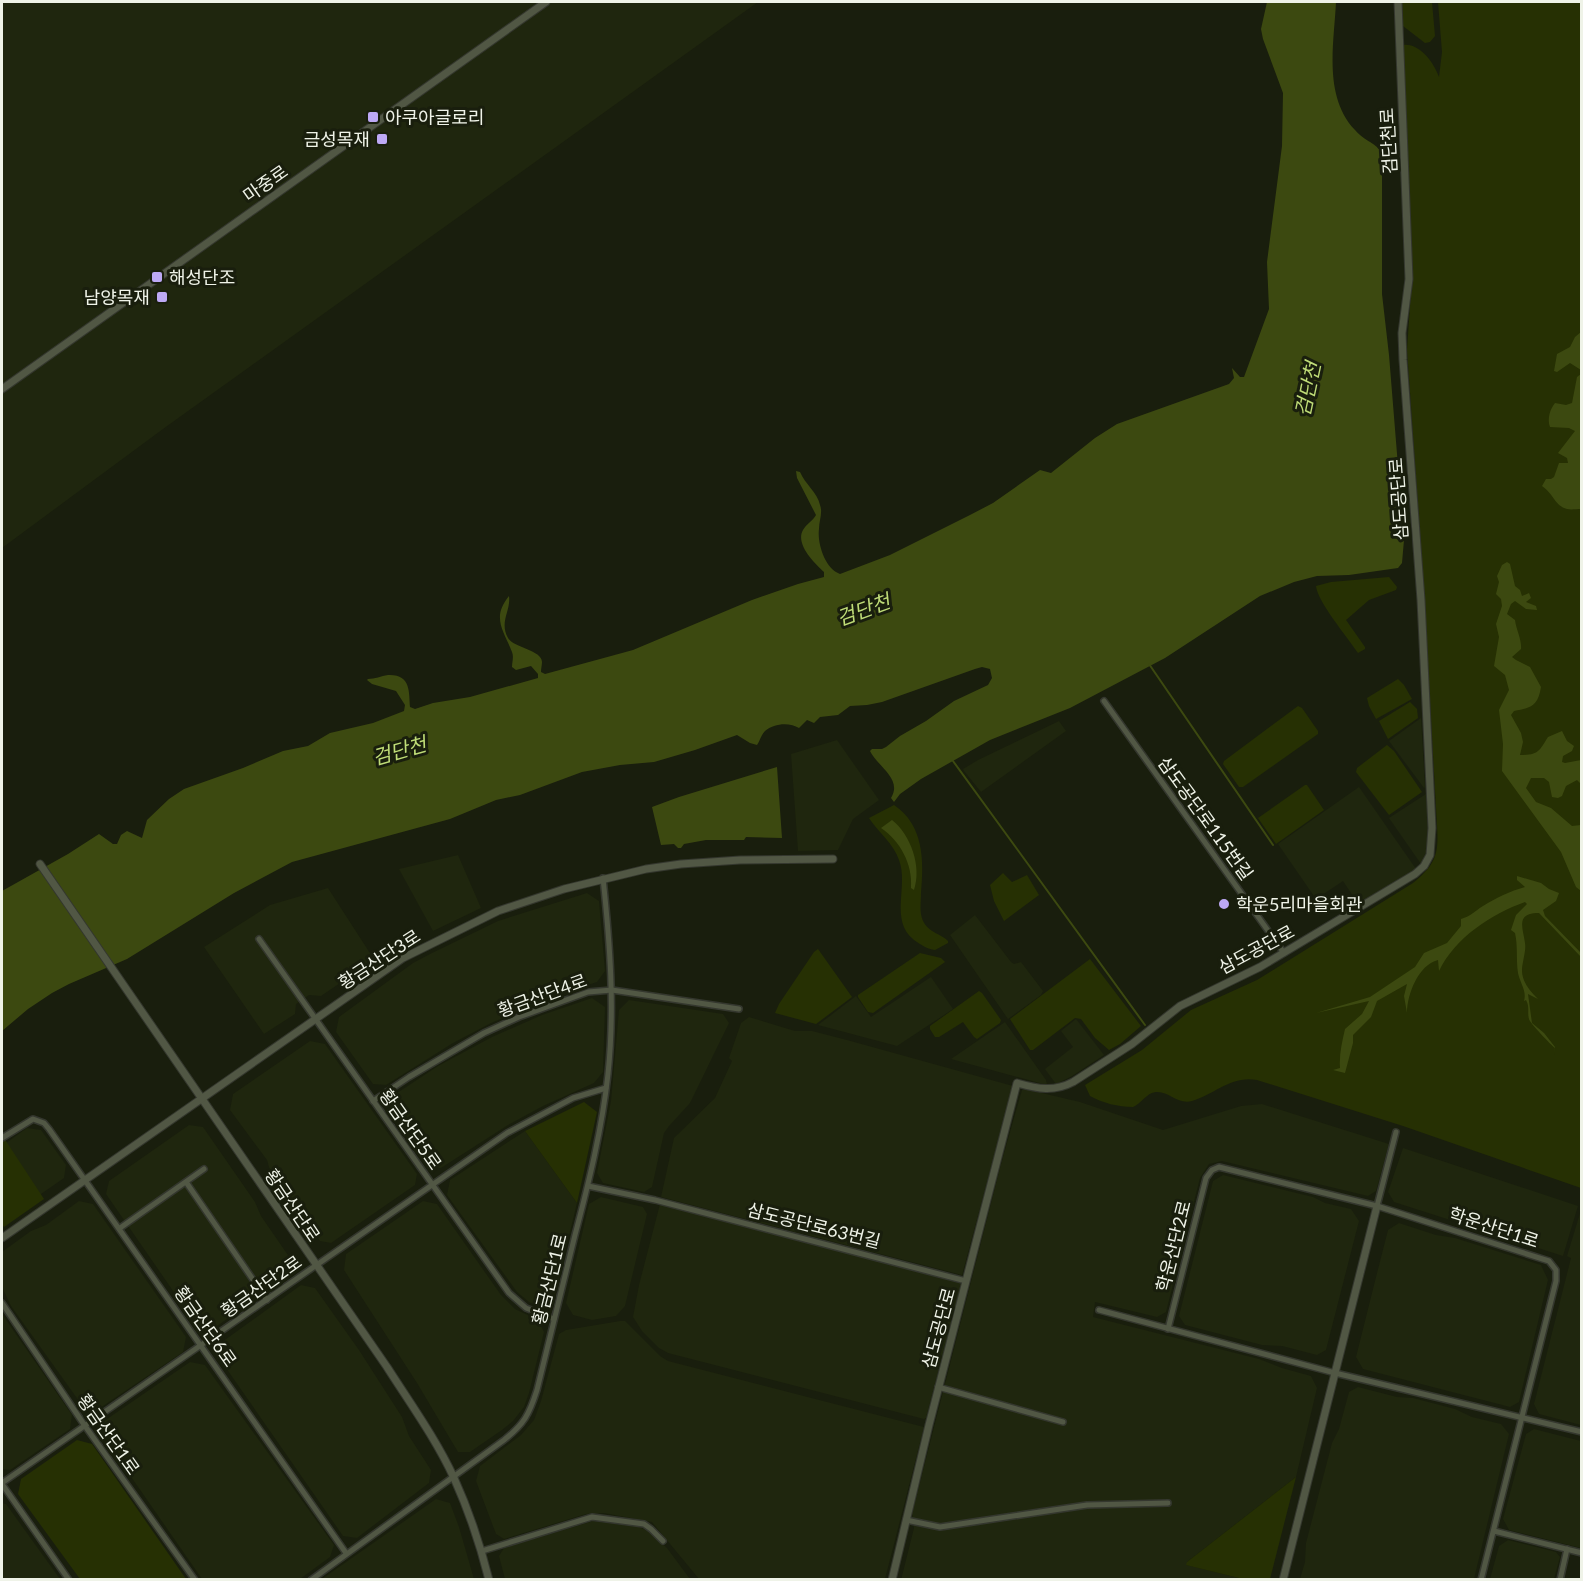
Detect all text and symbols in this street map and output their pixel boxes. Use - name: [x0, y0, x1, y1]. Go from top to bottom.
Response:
- place label: 아쿠아글로리: [385, 106, 484, 128]
- street label: 검단천로: [1375, 107, 1401, 175]
- marker: 아쿠아글로리: [366, 110, 380, 124]
- place label: 금성목재: [304, 128, 370, 150]
- marker: 금성목재: [375, 132, 389, 146]
- street label: 마중로: [238, 160, 292, 206]
- place label: 해성단조: [169, 266, 235, 288]
- marker: 해성단조: [150, 270, 164, 284]
- place label: 남양목재: [84, 286, 150, 308]
- marker: 남양목재: [155, 290, 169, 304]
- water label: 검단천: [1290, 357, 1325, 418]
- street label: 삼도공단로: [1384, 457, 1412, 541]
- water label: 검단천: [833, 587, 895, 630]
- water label: 검단천: [369, 730, 431, 769]
- street label: 삼도공단로115번길: [1154, 752, 1258, 884]
- place label: 학운5리마을회관: [1236, 893, 1363, 915]
- marker: 학운5리마을회관: [1217, 897, 1231, 911]
- street label: 삼도공단로: [1214, 920, 1298, 978]
- street label: 황금산단3로: [334, 924, 424, 994]
- street label: 황금산단4로: [494, 969, 590, 1021]
- street label: 황금산단5로: [375, 1084, 447, 1174]
- street label: 황금산단로: [261, 1165, 325, 1245]
- street label: 삼도공단로63번길: [745, 1198, 883, 1252]
- street label: 학운산단2로: [1151, 1198, 1195, 1294]
- street label: 학운산단1로: [1446, 1202, 1542, 1252]
- street label: 황금산단1로: [527, 1231, 571, 1327]
- street label: 황금산단2로: [216, 1250, 306, 1322]
- street label: 황금산단6로: [170, 1281, 242, 1371]
- street label: 삼도공단로: [917, 1285, 959, 1371]
- street label: 황금산단1로: [73, 1389, 145, 1479]

